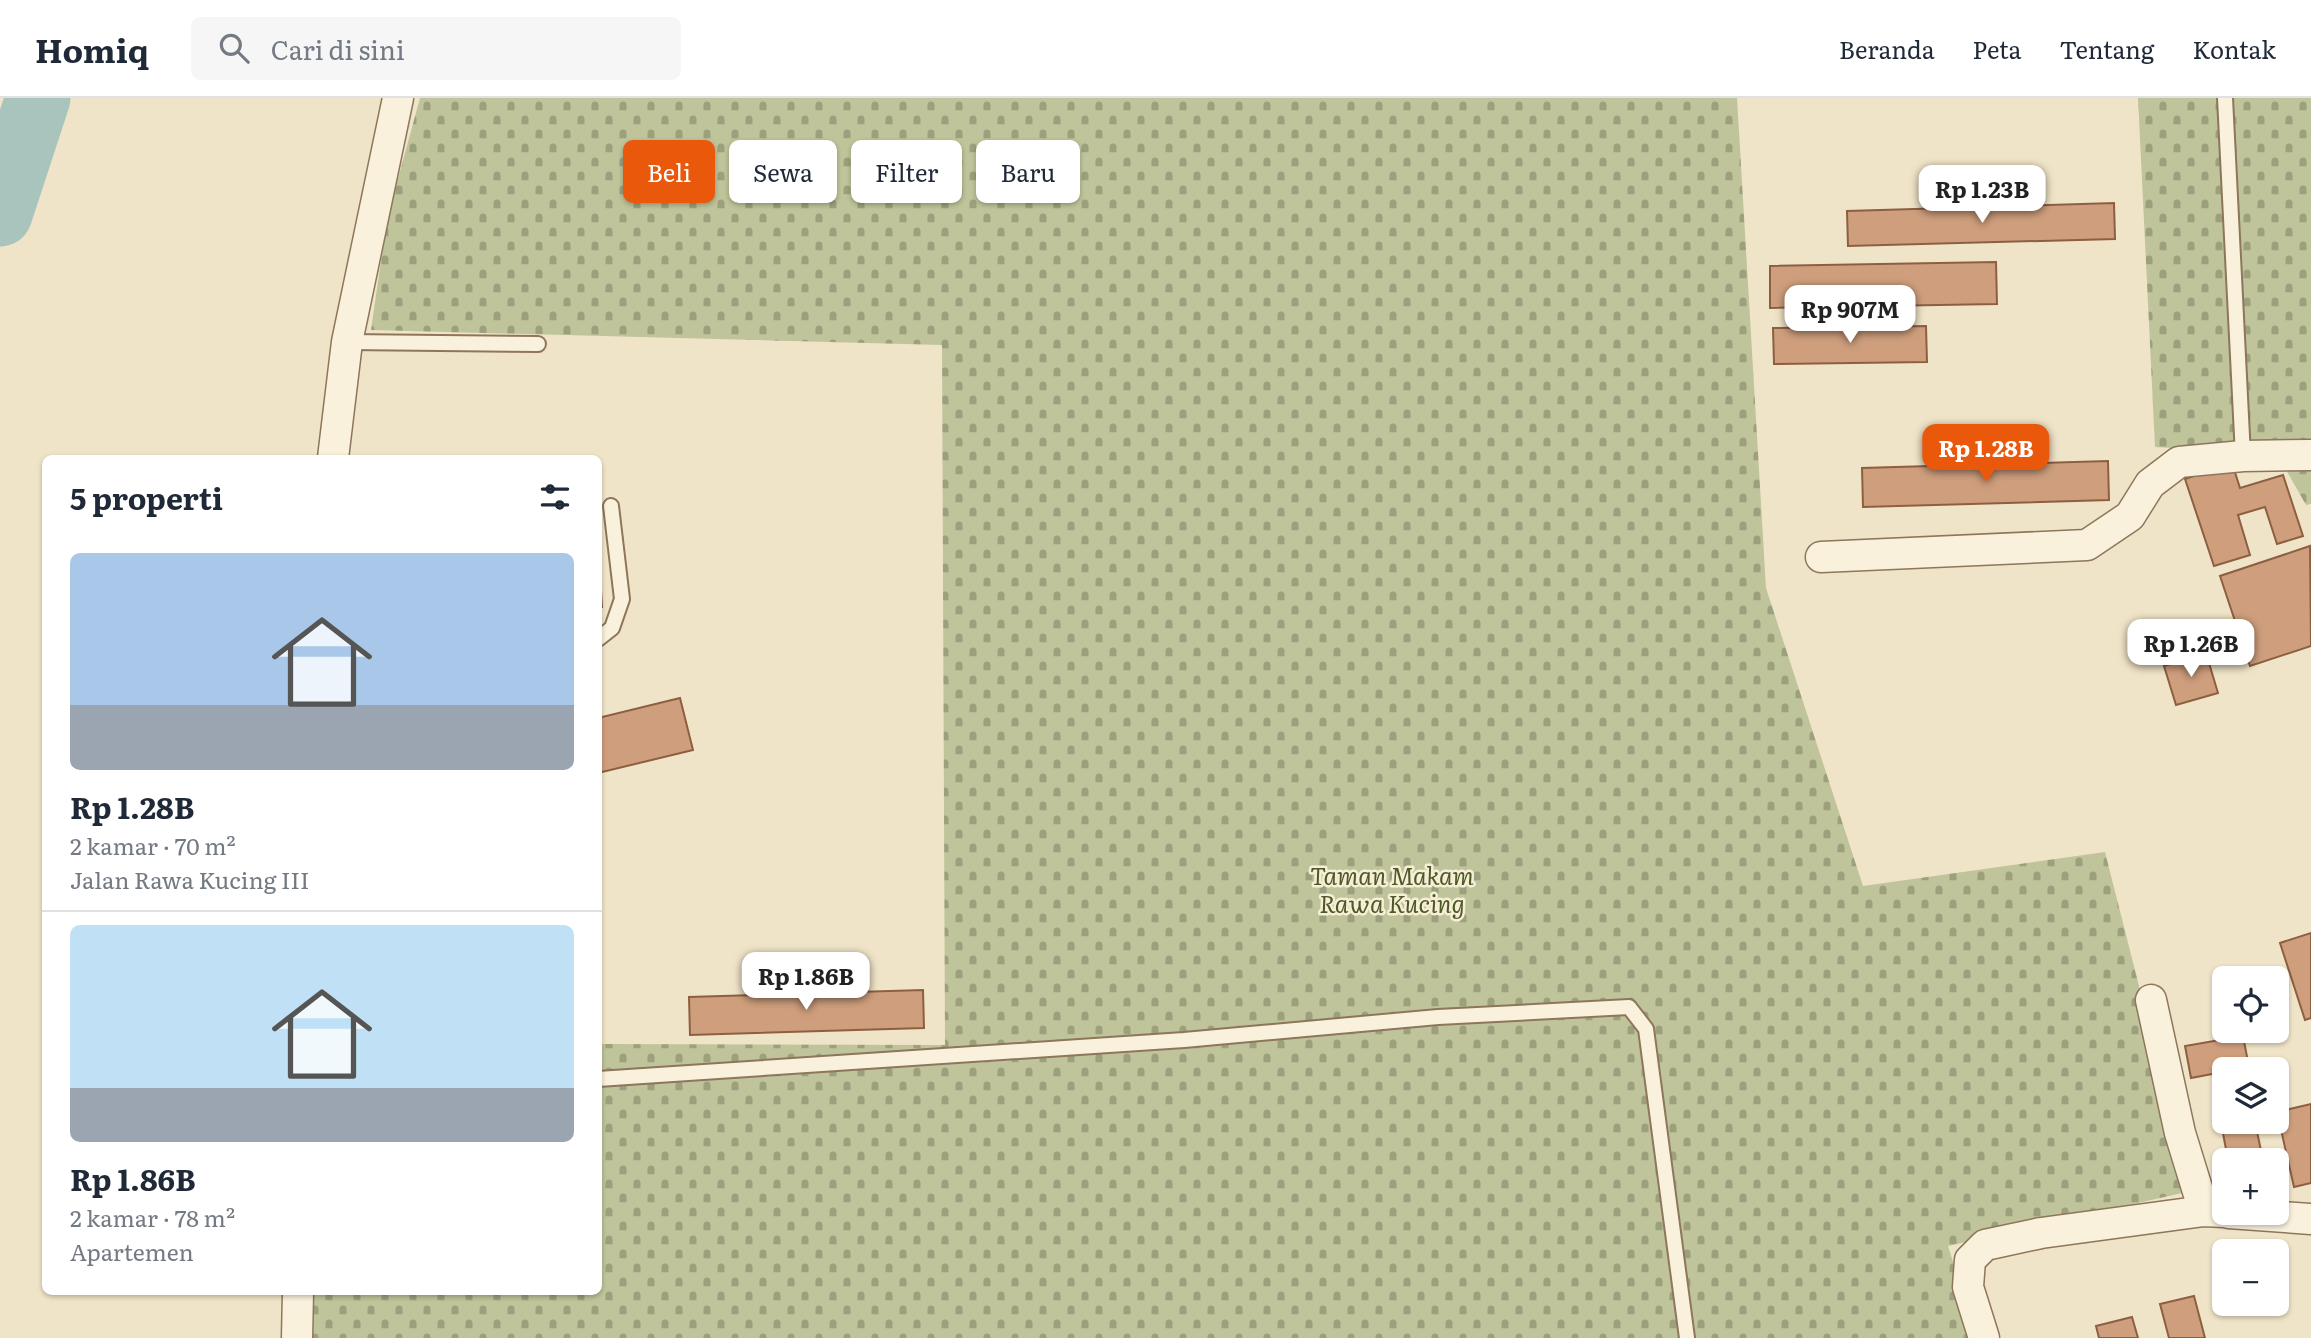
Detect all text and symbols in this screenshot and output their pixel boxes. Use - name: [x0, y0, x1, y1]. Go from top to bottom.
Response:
- search box: [191, 17, 681, 80]
- text: Homiq: [35, 24, 149, 73]
- icon: search: [215, 29, 253, 67]
- text: Cari di sini: [271, 29, 405, 68]
- text: Beranda: [1839, 31, 1935, 66]
- text: Peta: [1973, 31, 2022, 66]
- text: Tentang: [2060, 31, 2154, 66]
- text: Kontak: [2192, 31, 2276, 66]
- chip: Beli: [623, 140, 715, 203]
- chip: Sewa: [729, 140, 837, 203]
- chip: Filter: [851, 140, 962, 203]
- chip: Baru: [976, 140, 1080, 203]
- pin: Rp 1.23B: [1910, 166, 2054, 225]
- text: Rp 1.23B: [1935, 171, 2029, 205]
- pin: Rp 907M: [1785, 286, 1915, 345]
- text: Rp 907M: [1801, 291, 1899, 325]
- pin: Rp 1.28B: [1914, 424, 2058, 484]
- text: Rp 1.28B: [1938, 430, 2034, 464]
- text: 5 properti: [70, 475, 223, 519]
- icon: filters: [536, 478, 574, 516]
- icon: home: [259, 599, 385, 725]
- pin: Rp 1.26B: [2119, 620, 2263, 679]
- text: Rp 1.26B: [2143, 625, 2239, 659]
- text: Rp 1.28B: [70, 784, 194, 828]
- text: 2 kamar · 70 m²: [70, 828, 236, 862]
- park label: Taman Makam Rawa Kucing: [1310, 857, 1474, 920]
- text: Jalan Rawa Kucing III: [70, 862, 309, 896]
- pin: Rp 1.86B: [734, 953, 878, 1012]
- text: Rp 1.86B: [758, 958, 854, 992]
- map controls: [2212, 966, 2289, 1316]
- button: locate: [2212, 966, 2289, 1043]
- icon: home: [259, 971, 385, 1097]
- button: layers: [2212, 1057, 2289, 1134]
- button: +: [2212, 1148, 2289, 1225]
- text: Rp 1.86B: [70, 1156, 196, 1200]
- text: 2 kamar · 78 m²: [70, 1200, 235, 1234]
- text: Apartemen: [70, 1234, 194, 1268]
- button: −: [2212, 1239, 2289, 1316]

